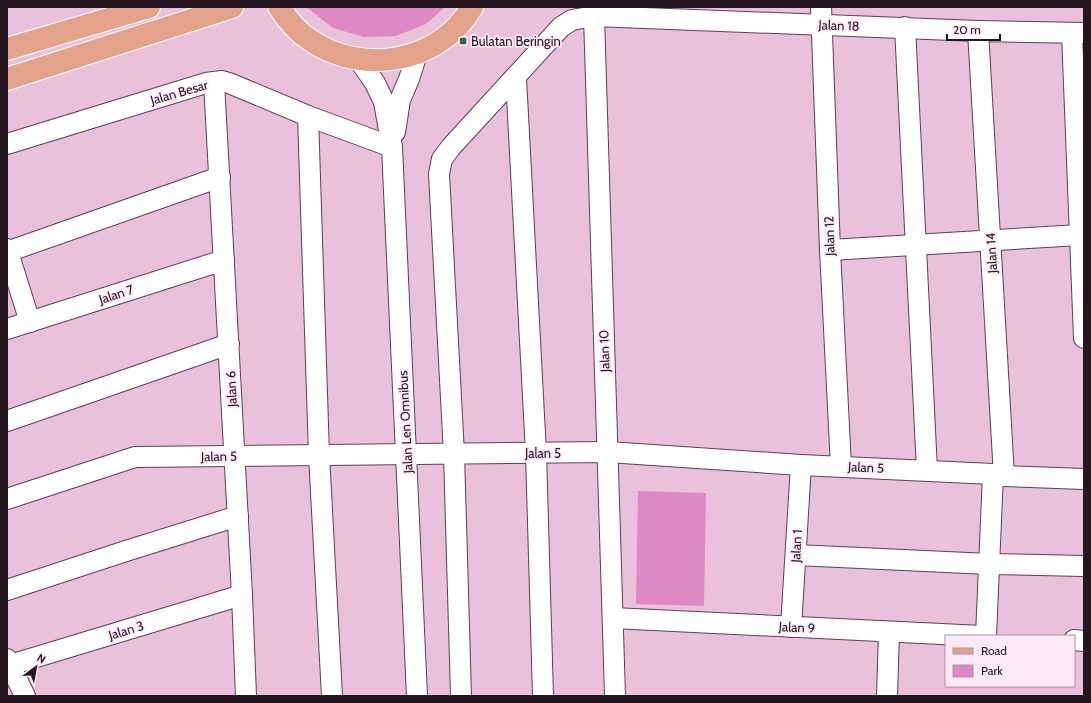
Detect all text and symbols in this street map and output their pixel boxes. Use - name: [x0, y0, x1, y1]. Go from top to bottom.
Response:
- street label: Jalan 18: [817, 16, 860, 34]
- scale bar: [947, 16, 1000, 42]
- text: 20 m: [953, 22, 981, 37]
- place label: Bulatan Beringin: [471, 33, 561, 49]
- marker: Bulatan Beringin: [458, 36, 468, 46]
- street label: Jalan Besar: [147, 76, 210, 108]
- street label: Jalan 12: [820, 216, 838, 257]
- street label: Jalan 14: [982, 232, 1000, 275]
- street label: Jalan 7: [96, 281, 136, 307]
- street label: Jalan 10: [595, 330, 613, 373]
- street label: Jalan 6: [222, 370, 240, 409]
- street label: Jalan Len Omnibus: [394, 370, 416, 475]
- street label: Jalan 5: [524, 445, 561, 461]
- street label: Jalan 5: [200, 448, 237, 464]
- street label: Jalan 5: [847, 458, 884, 476]
- street label: Jalan 1: [787, 529, 805, 564]
- street label: Jalan 3: [106, 617, 146, 643]
- street label: Jalan 9: [777, 618, 816, 636]
- legend: [945, 635, 1075, 687]
- text: Road: [981, 643, 1007, 658]
- north arrow: [16, 647, 56, 687]
- text: N: [34, 651, 48, 667]
- text: Park: [981, 663, 1003, 678]

